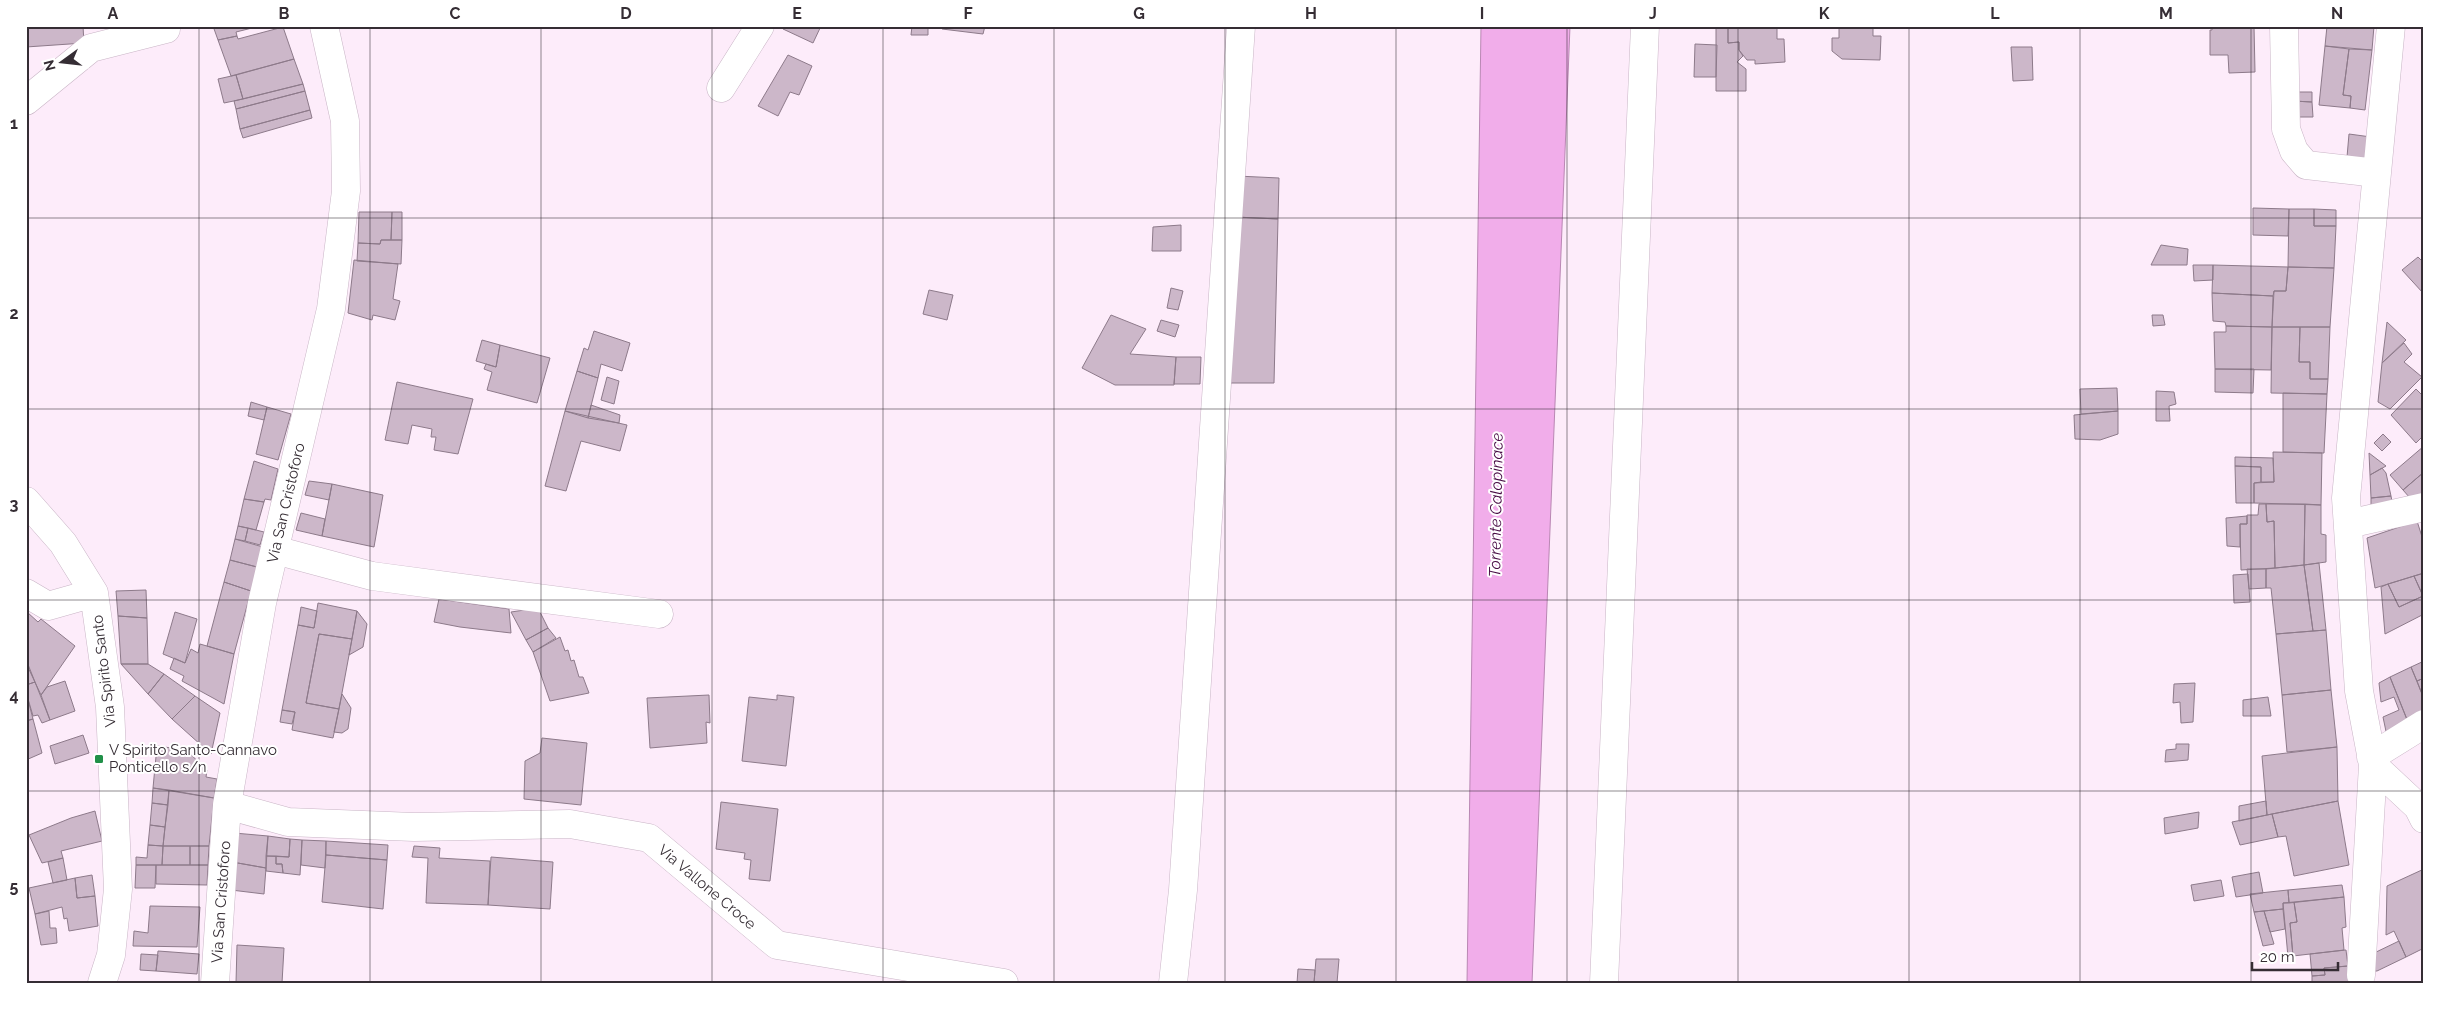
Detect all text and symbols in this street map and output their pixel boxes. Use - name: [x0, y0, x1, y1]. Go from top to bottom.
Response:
- text: A: [108, 4, 119, 23]
- text: B: [279, 4, 290, 23]
- text: C: [450, 4, 461, 23]
- text: D: [620, 4, 632, 23]
- text: E: [792, 4, 802, 23]
- text: F: [963, 4, 973, 23]
- text: G: [1133, 4, 1145, 23]
- text: H: [1305, 4, 1317, 23]
- text: I: [1480, 4, 1484, 23]
- text: J: [1649, 4, 1657, 23]
- text: K: [1819, 4, 1830, 23]
- text: L: [1990, 4, 2000, 23]
- text: M: [2159, 4, 2173, 23]
- text: N: [2331, 4, 2343, 23]
- north arrow: [38, 38, 88, 88]
- text: N: [40, 58, 59, 73]
- text: 1: [10, 114, 18, 133]
- text: 2: [9, 304, 19, 323]
- water label: Torrente Calopinace: [1485, 432, 1507, 577]
- street label: Via San Cristoforo: [263, 441, 309, 565]
- text: 3: [10, 495, 19, 514]
- street label: Via Spirito Santo: [88, 614, 120, 728]
- text: 4: [9, 686, 19, 705]
- place label: V Spirito Santo-Cannavo Ponticello s/n: [109, 741, 277, 776]
- marker: V Spirito Santo-Cannavo Ponticello s/n: [93, 753, 105, 765]
- street label: Via San Cristoforo: [208, 840, 234, 964]
- street label: Via Vallone Croce: [654, 841, 760, 933]
- text: 5: [10, 877, 19, 896]
- scale bar: [2252, 939, 2339, 971]
- text: 20 m: [2260, 948, 2295, 966]

